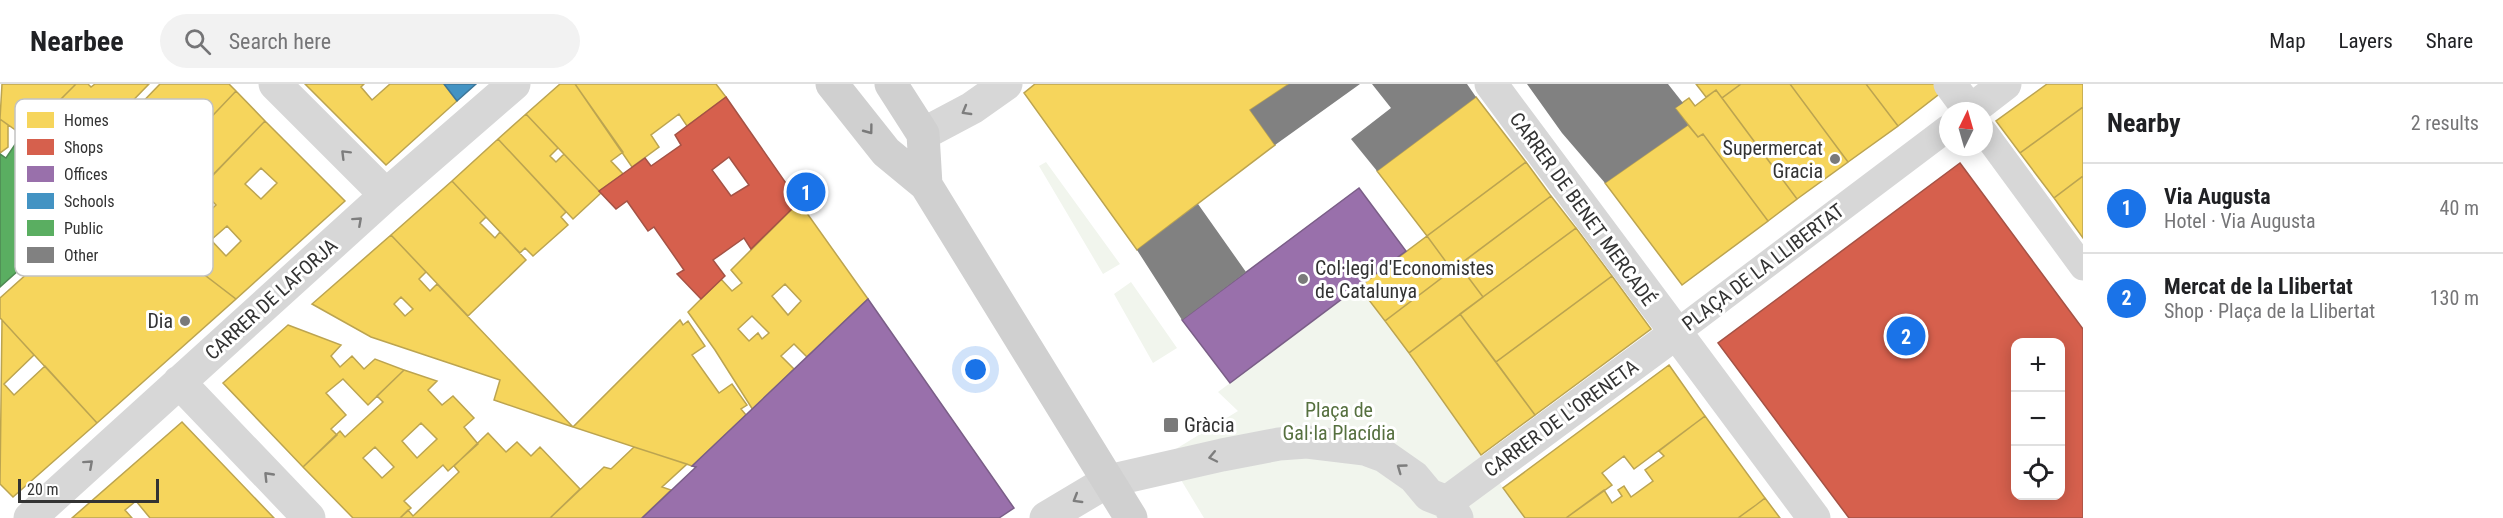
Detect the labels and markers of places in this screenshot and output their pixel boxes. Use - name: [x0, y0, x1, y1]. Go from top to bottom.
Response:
- place label: Supermercat Gracia: [1723, 136, 1823, 183]
- marker: Supermercat Gracia: [1828, 152, 1842, 166]
- pin: 1: [786, 170, 826, 214]
- place label: Col·legi d'Economistes de Catalunya: [1315, 256, 1494, 303]
- marker: Col·legi d'Economistes de Catalunya: [1296, 272, 1310, 286]
- place label: Dia: [147, 309, 173, 333]
- marker: Dia: [178, 314, 192, 328]
- pin: 2: [1886, 314, 1926, 358]
- place label: Gràcia: [1184, 413, 1235, 437]
- marker: Gràcia: [1162, 416, 1180, 434]

